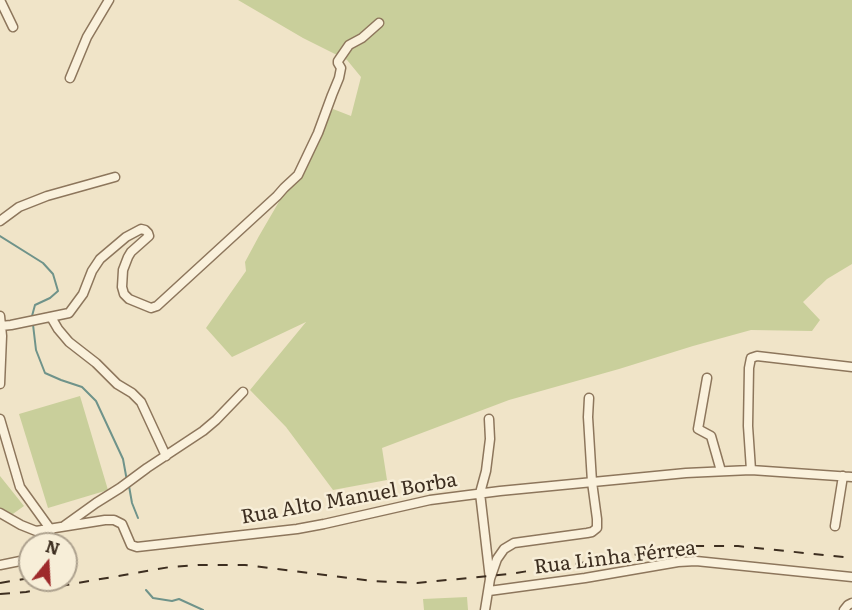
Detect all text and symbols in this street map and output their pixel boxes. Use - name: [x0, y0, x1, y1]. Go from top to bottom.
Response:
- street label: Rua Alto Manuel Borba: [239, 468, 459, 530]
- north arrow: [18, 532, 78, 592]
- text: N: [43, 533, 63, 560]
- street label: Rua Linha Férrea: [533, 536, 697, 580]

